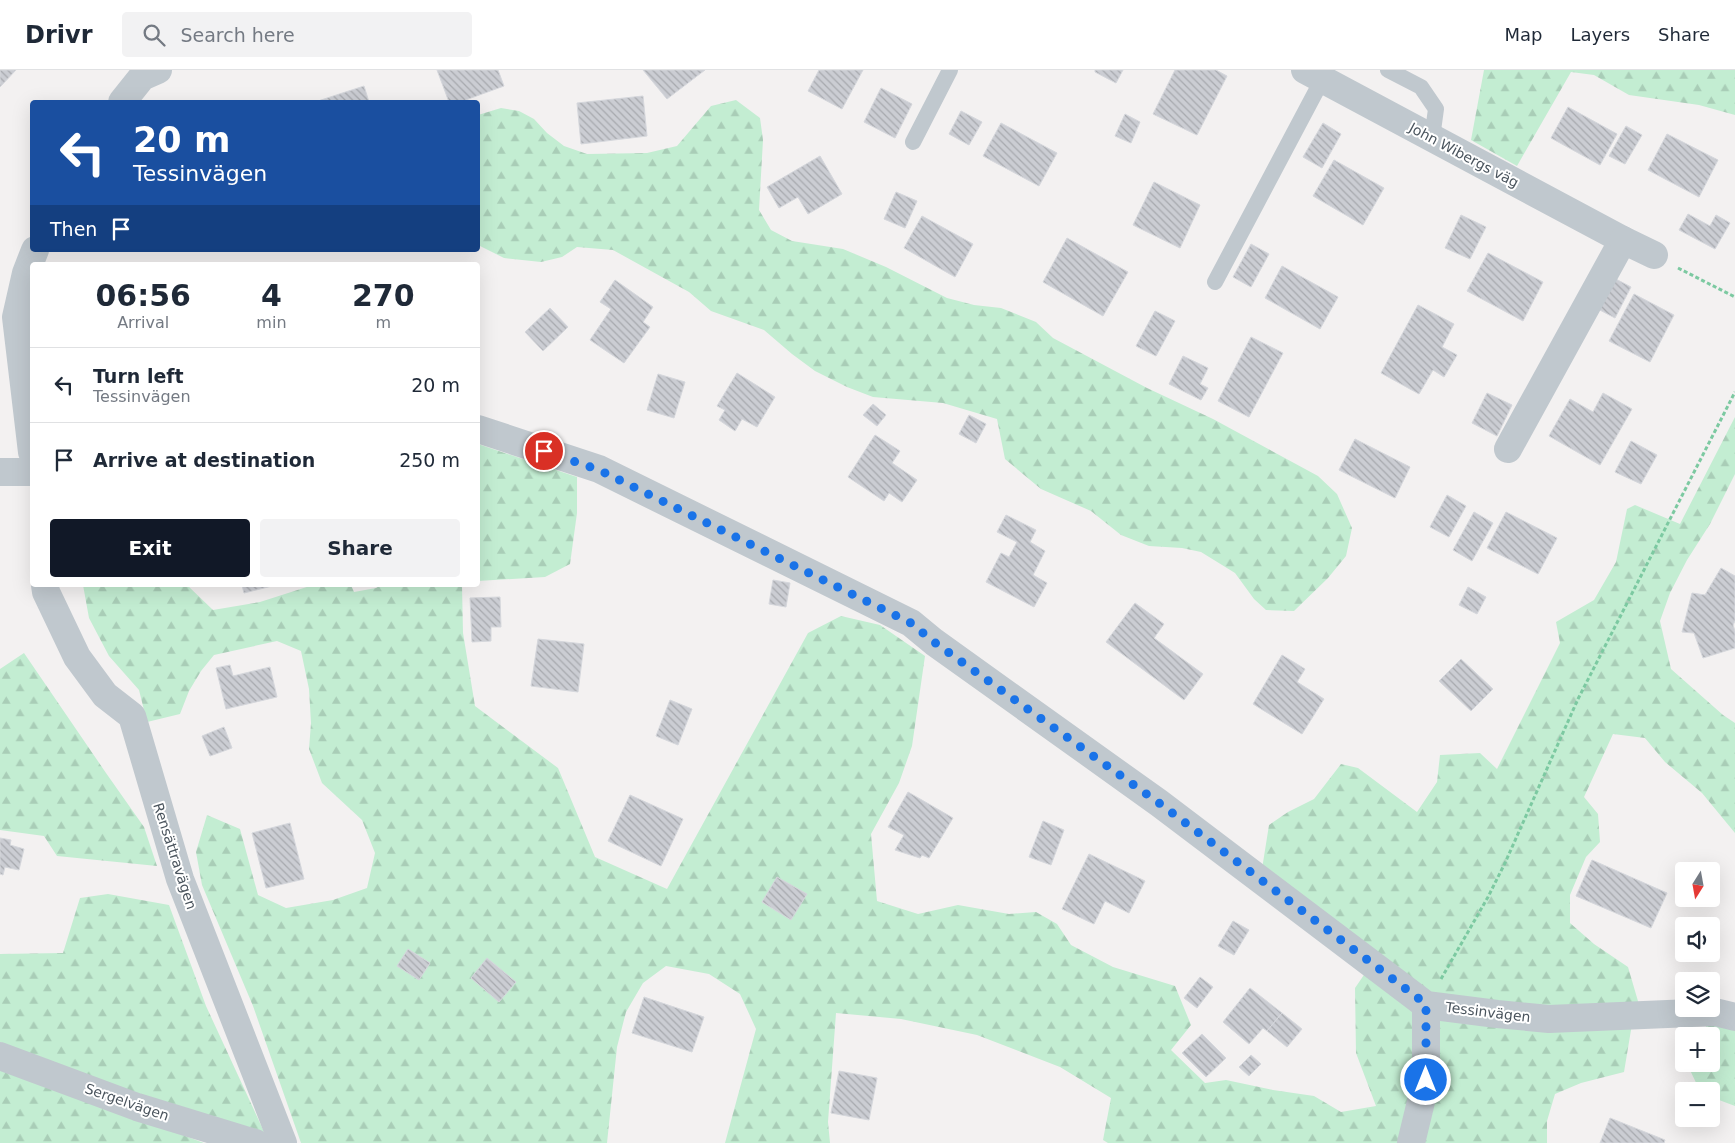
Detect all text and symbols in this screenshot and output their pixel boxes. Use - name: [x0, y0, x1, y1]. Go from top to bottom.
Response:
- search box: [122, 12, 472, 57]
- text: Drivr: [25, 21, 92, 49]
- icon: search: [140, 21, 168, 49]
- text: Search here: [180, 24, 295, 46]
- text: Map: [1504, 24, 1542, 45]
- text: Layers: [1570, 24, 1630, 45]
- text: Share: [1658, 24, 1710, 45]
- street label: John Wibergs väg: [1406, 119, 1521, 191]
- icon: left: [50, 120, 115, 185]
- text: 20 m: [133, 120, 230, 160]
- text: Tessinvägen: [133, 161, 267, 186]
- icon: arrive: [107, 215, 135, 243]
- text: Then: [50, 218, 97, 240]
- text: 06:56: [95, 278, 191, 313]
- text: 4: [261, 278, 282, 313]
- text: 270: [352, 278, 415, 313]
- text: Arrival: [117, 313, 169, 332]
- text: min: [256, 313, 287, 332]
- text: m: [375, 313, 391, 332]
- text: Turn left: [93, 365, 184, 387]
- icon: left: [50, 371, 78, 399]
- text: 20 m: [411, 374, 460, 396]
- text: Tessinvägen: [93, 387, 191, 406]
- pin: [523, 430, 565, 472]
- icon: arrive: [530, 437, 558, 465]
- icon: arrive: [50, 446, 78, 474]
- text: Arrive at destination: [93, 449, 315, 471]
- text: 250 m: [399, 449, 460, 471]
- button: Exit: [50, 519, 250, 577]
- button: Share: [260, 519, 460, 577]
- street label: Rensättravägen: [150, 801, 200, 911]
- north arrow: [1675, 862, 1720, 908]
- map controls: [1675, 862, 1720, 1127]
- button: sound: [1675, 917, 1720, 962]
- button: layers: [1675, 972, 1720, 1017]
- street label: Tessinvägen: [1444, 999, 1531, 1025]
- button: +: [1675, 1027, 1720, 1072]
- position arrow: [1399, 1053, 1451, 1105]
- street label: Sergelvägen: [83, 1080, 171, 1124]
- button: −: [1675, 1082, 1720, 1127]

